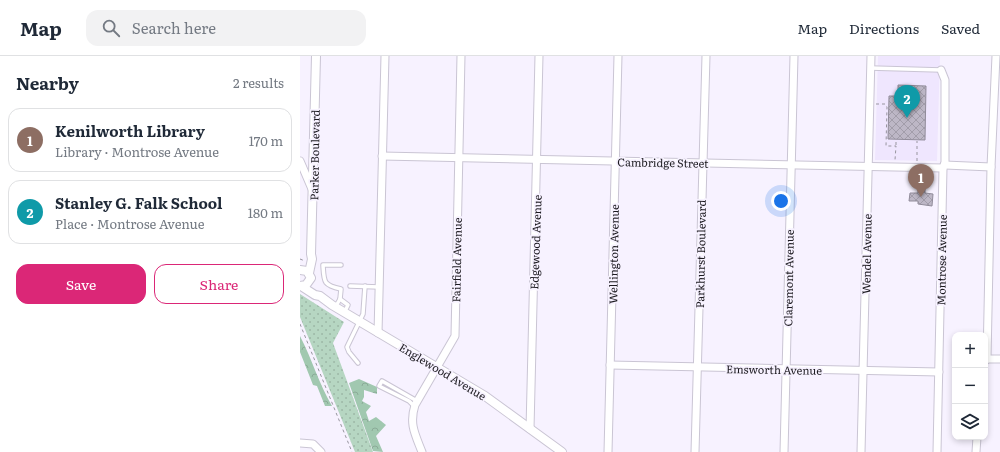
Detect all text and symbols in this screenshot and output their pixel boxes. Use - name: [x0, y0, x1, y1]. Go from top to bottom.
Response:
- search box: [86, 10, 366, 46]
- text: Map: [20, 14, 62, 42]
- text: Search here: [132, 16, 216, 39]
- icon: search: [100, 17, 122, 39]
- text: Map: [797, 18, 827, 38]
- text: Directions: [849, 18, 919, 38]
- text: Saved: [941, 18, 980, 38]
- text: Nearby: [16, 70, 79, 95]
- text: 2 results: [233, 73, 284, 92]
- pin: 2: [894, 85, 920, 118]
- street label: Parker Boulevard: [305, 109, 323, 201]
- text: Kenilworth Library: [55, 119, 205, 142]
- text: 1: [27, 131, 33, 150]
- text: 170 m: [249, 131, 283, 150]
- text: Library · Montrose Avenue: [55, 142, 219, 161]
- street label: Cambridge Street: [617, 153, 709, 171]
- pin: 1: [908, 164, 934, 197]
- text: Stanley G. Falk School: [55, 191, 222, 214]
- your location: [771, 191, 791, 211]
- street label: Edgewood Avenue: [525, 194, 545, 290]
- street label: Parkhurst Boulevard: [691, 199, 709, 308]
- text: 2: [27, 203, 33, 222]
- text: 180 m: [248, 203, 283, 222]
- street label: Wellington Avenue: [604, 204, 622, 304]
- street label: Wendel Avenue: [857, 213, 875, 294]
- text: Place · Montrose Avenue: [55, 214, 205, 233]
- street label: Montrose Avenue: [932, 214, 950, 306]
- street label: Fairfield Avenue: [447, 217, 465, 303]
- street label: Claremont Avenue: [779, 229, 797, 327]
- button: Save: [16, 264, 146, 304]
- button: Share: [154, 264, 284, 304]
- map controls: [952, 332, 988, 440]
- button: +: [952, 332, 988, 368]
- street label: Englewood Avenue: [396, 339, 490, 404]
- street label: Emsworth Avenue: [726, 360, 822, 378]
- button: −: [952, 368, 988, 404]
- button: layers: [952, 404, 988, 440]

